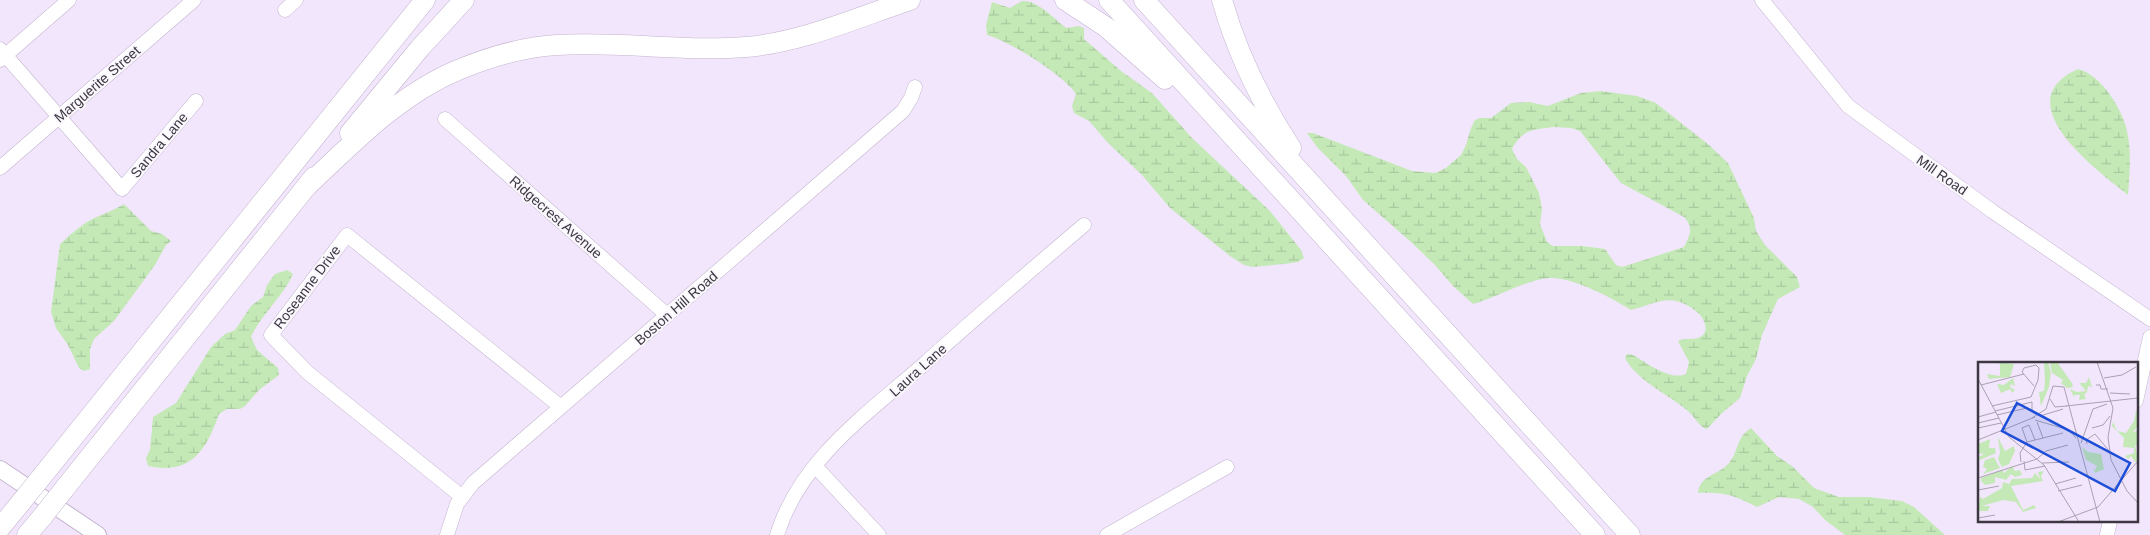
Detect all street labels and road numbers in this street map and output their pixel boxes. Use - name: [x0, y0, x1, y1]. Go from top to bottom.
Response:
- street label: Marguerite Street: [51, 42, 143, 126]
- street label: Sandra Lane: [127, 109, 191, 181]
- street label: Mill Road: [1914, 152, 1970, 198]
- street label: Ridgecrest Avenue: [507, 172, 606, 262]
- street label: Roseanne Drive: [270, 242, 344, 332]
- street label: Boston Hill Road: [631, 268, 721, 348]
- street label: Laura Lane: [886, 340, 950, 400]

